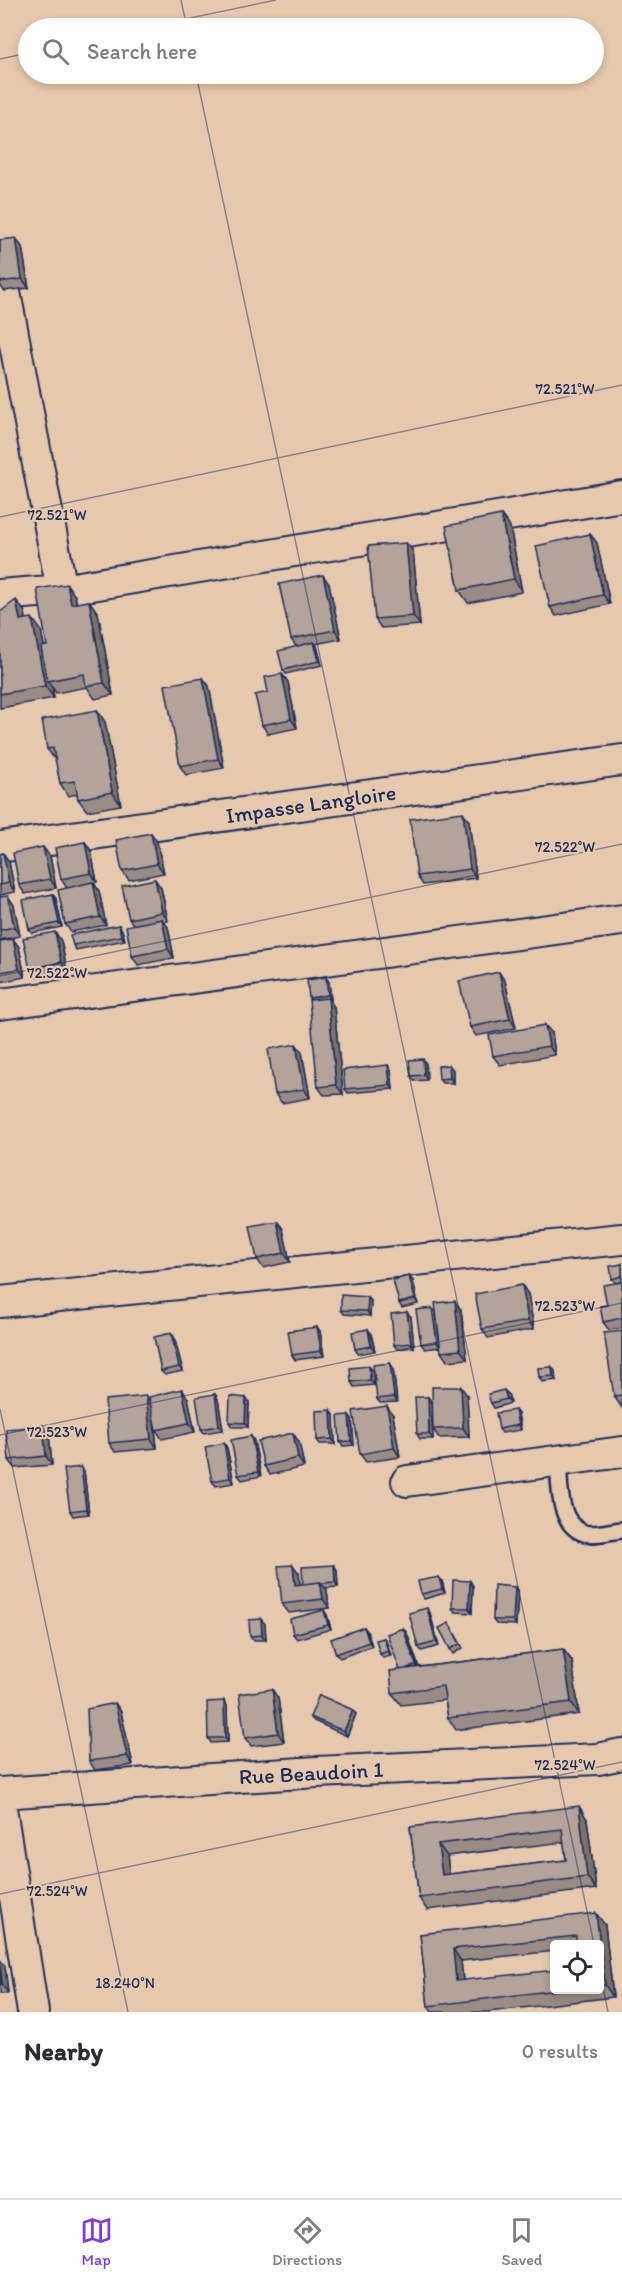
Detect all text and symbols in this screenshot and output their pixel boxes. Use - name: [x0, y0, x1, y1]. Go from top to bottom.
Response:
- search box: [18, 18, 604, 84]
- icon: search: [39, 35, 72, 68]
- text: Search here: [87, 38, 197, 65]
- text: 72.521°W: [536, 380, 595, 398]
- text: 72.521°W: [28, 506, 87, 524]
- street label: Impasse Langloire: [224, 779, 398, 829]
- text: 72.522°W: [535, 838, 595, 856]
- text: 72.522°W: [27, 964, 87, 982]
- text: 72.523°W: [535, 1297, 595, 1315]
- text: 72.523°W: [27, 1423, 87, 1441]
- street label: Rue Beaudoin 1: [238, 1756, 384, 1790]
- text: 72.524°W: [534, 1756, 596, 1774]
- text: 72.524°W: [26, 1882, 88, 1900]
- map controls: [550, 1940, 604, 1994]
- button: locate: [550, 1940, 604, 1994]
- text: 18.240°N: [95, 1974, 155, 1992]
- text: Nearby: [24, 2035, 103, 2067]
- text: 0 results: [522, 2039, 598, 2063]
- tab: Map: [80, 2214, 113, 2269]
- tab: Directions: [272, 2214, 342, 2269]
- tab: Saved: [502, 2214, 542, 2269]

